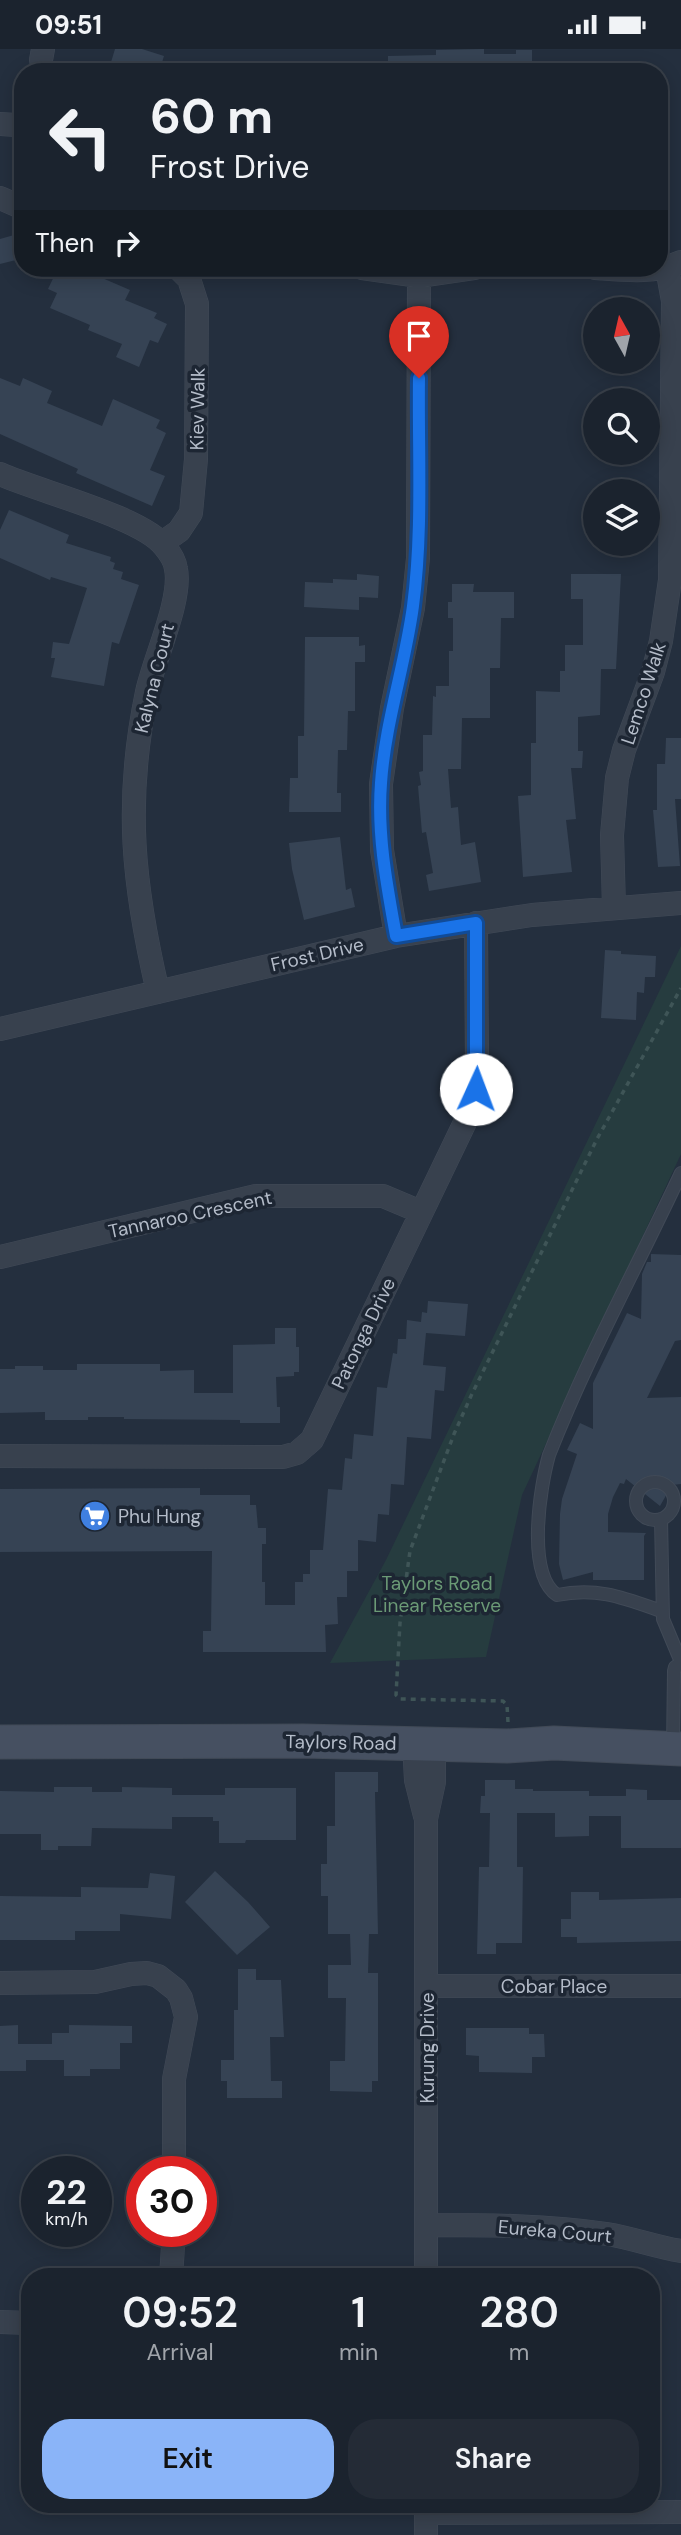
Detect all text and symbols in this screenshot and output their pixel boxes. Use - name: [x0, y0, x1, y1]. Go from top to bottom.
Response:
- text: 09:51: [35, 8, 102, 42]
- text: 60 m: [150, 84, 273, 148]
- icon: left: [35, 91, 126, 182]
- text: Frost Drive: [150, 146, 310, 188]
- icon: right: [108, 224, 146, 262]
- text: Then: [35, 226, 94, 260]
- north arrow: [583, 297, 660, 375]
- map controls: [583, 297, 660, 556]
- pin: [389, 306, 449, 378]
- icon: arrive: [400, 317, 438, 355]
- street label: Kiev Walk: [184, 367, 211, 451]
- button: search: [583, 388, 660, 465]
- button: layers: [583, 479, 660, 556]
- street label: Kalyna Court: [129, 621, 180, 736]
- street label: Lemco Walk: [615, 638, 672, 747]
- street label: Frost Drive: [268, 932, 366, 977]
- position arrow: [439, 1052, 513, 1126]
- street label: Tannaroo Crescent: [106, 1185, 274, 1244]
- street label: Patonga Drive: [326, 1273, 401, 1393]
- supermarket icon: Phu Hung: [78, 1499, 112, 1533]
- place label: Phu Hung: [118, 1504, 202, 1529]
- park label: Taylors Road Linear Reserve: [373, 1571, 501, 1618]
- street label: Taylors Road: [285, 1729, 397, 1756]
- street label: Cobar Place: [501, 1974, 607, 1999]
- street label: Kurung Drive: [415, 1992, 440, 2104]
- speed limit sign: 30: [126, 2156, 217, 2247]
- text: 22: [46, 2169, 87, 2215]
- text: km/h: [45, 2207, 88, 2231]
- street label: Eureka Court: [497, 2214, 613, 2249]
- text: 09:52: [122, 2285, 238, 2340]
- text: 1: [351, 2285, 366, 2340]
- text: 280: [479, 2285, 559, 2340]
- text: Arrival: [147, 2337, 214, 2367]
- text: min: [339, 2337, 378, 2367]
- text: m: [509, 2337, 529, 2367]
- button: Exit: [42, 2419, 334, 2499]
- button: Share: [348, 2419, 639, 2499]

